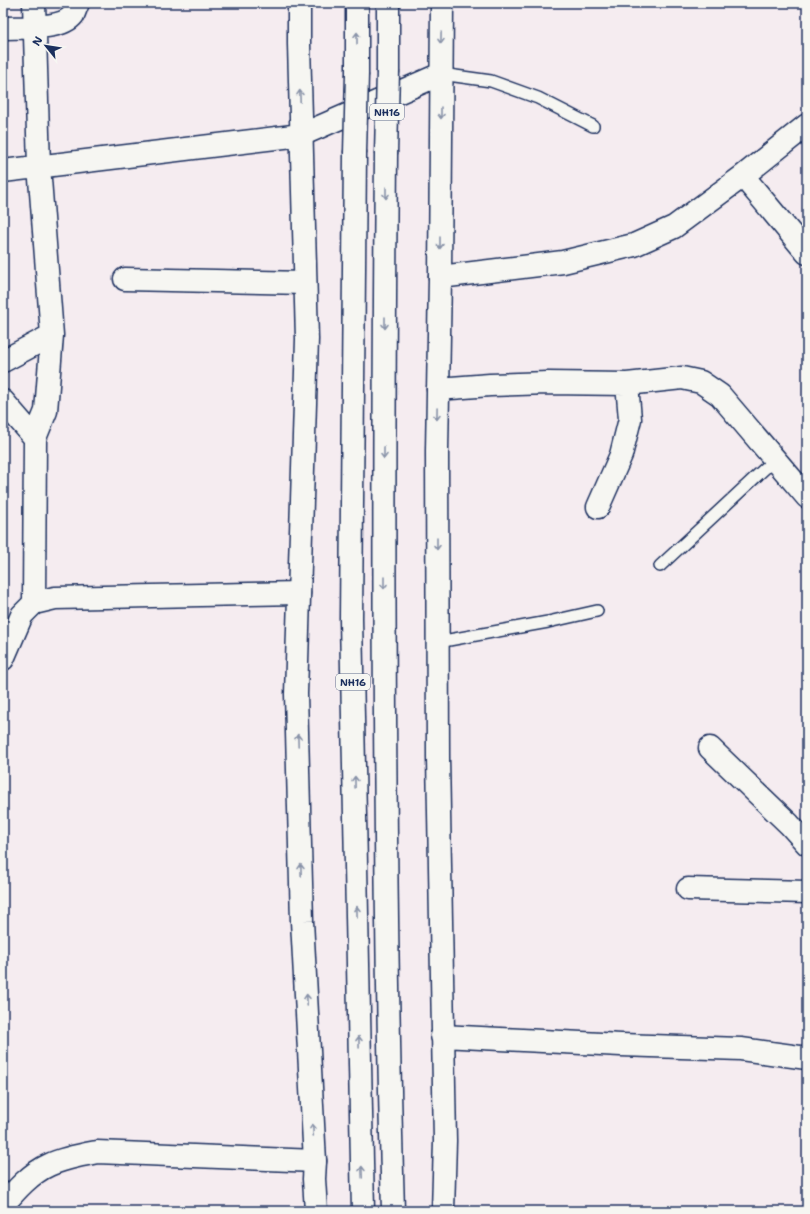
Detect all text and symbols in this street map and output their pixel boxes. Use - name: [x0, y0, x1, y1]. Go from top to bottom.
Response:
- north arrow: [26, 26, 66, 66]
- one-way arrow: [438, 31, 445, 44]
- one-way arrow: [353, 32, 361, 45]
- text: N: [29, 33, 47, 49]
- one-way arrow: [296, 90, 304, 103]
- road number: NH16: [370, 104, 404, 120]
- one-way arrow: [437, 106, 445, 119]
- one-way arrow: [382, 186, 390, 199]
- one-way arrow: [436, 236, 444, 249]
- one-way arrow: [381, 316, 389, 329]
- one-way arrow: [434, 407, 441, 420]
- one-way arrow: [380, 446, 388, 459]
- one-way arrow: [433, 537, 441, 550]
- one-way arrow: [380, 576, 388, 589]
- road number: NH16: [336, 674, 370, 690]
- one-way arrow: [294, 734, 301, 747]
- one-way arrow: [351, 776, 358, 789]
- one-way arrow: [297, 864, 305, 877]
- one-way arrow: [353, 906, 361, 919]
- one-way arrow: [303, 994, 310, 1007]
- one-way arrow: [355, 1036, 363, 1049]
- one-way arrow: [310, 1124, 317, 1137]
- one-way arrow: [358, 1166, 366, 1179]

